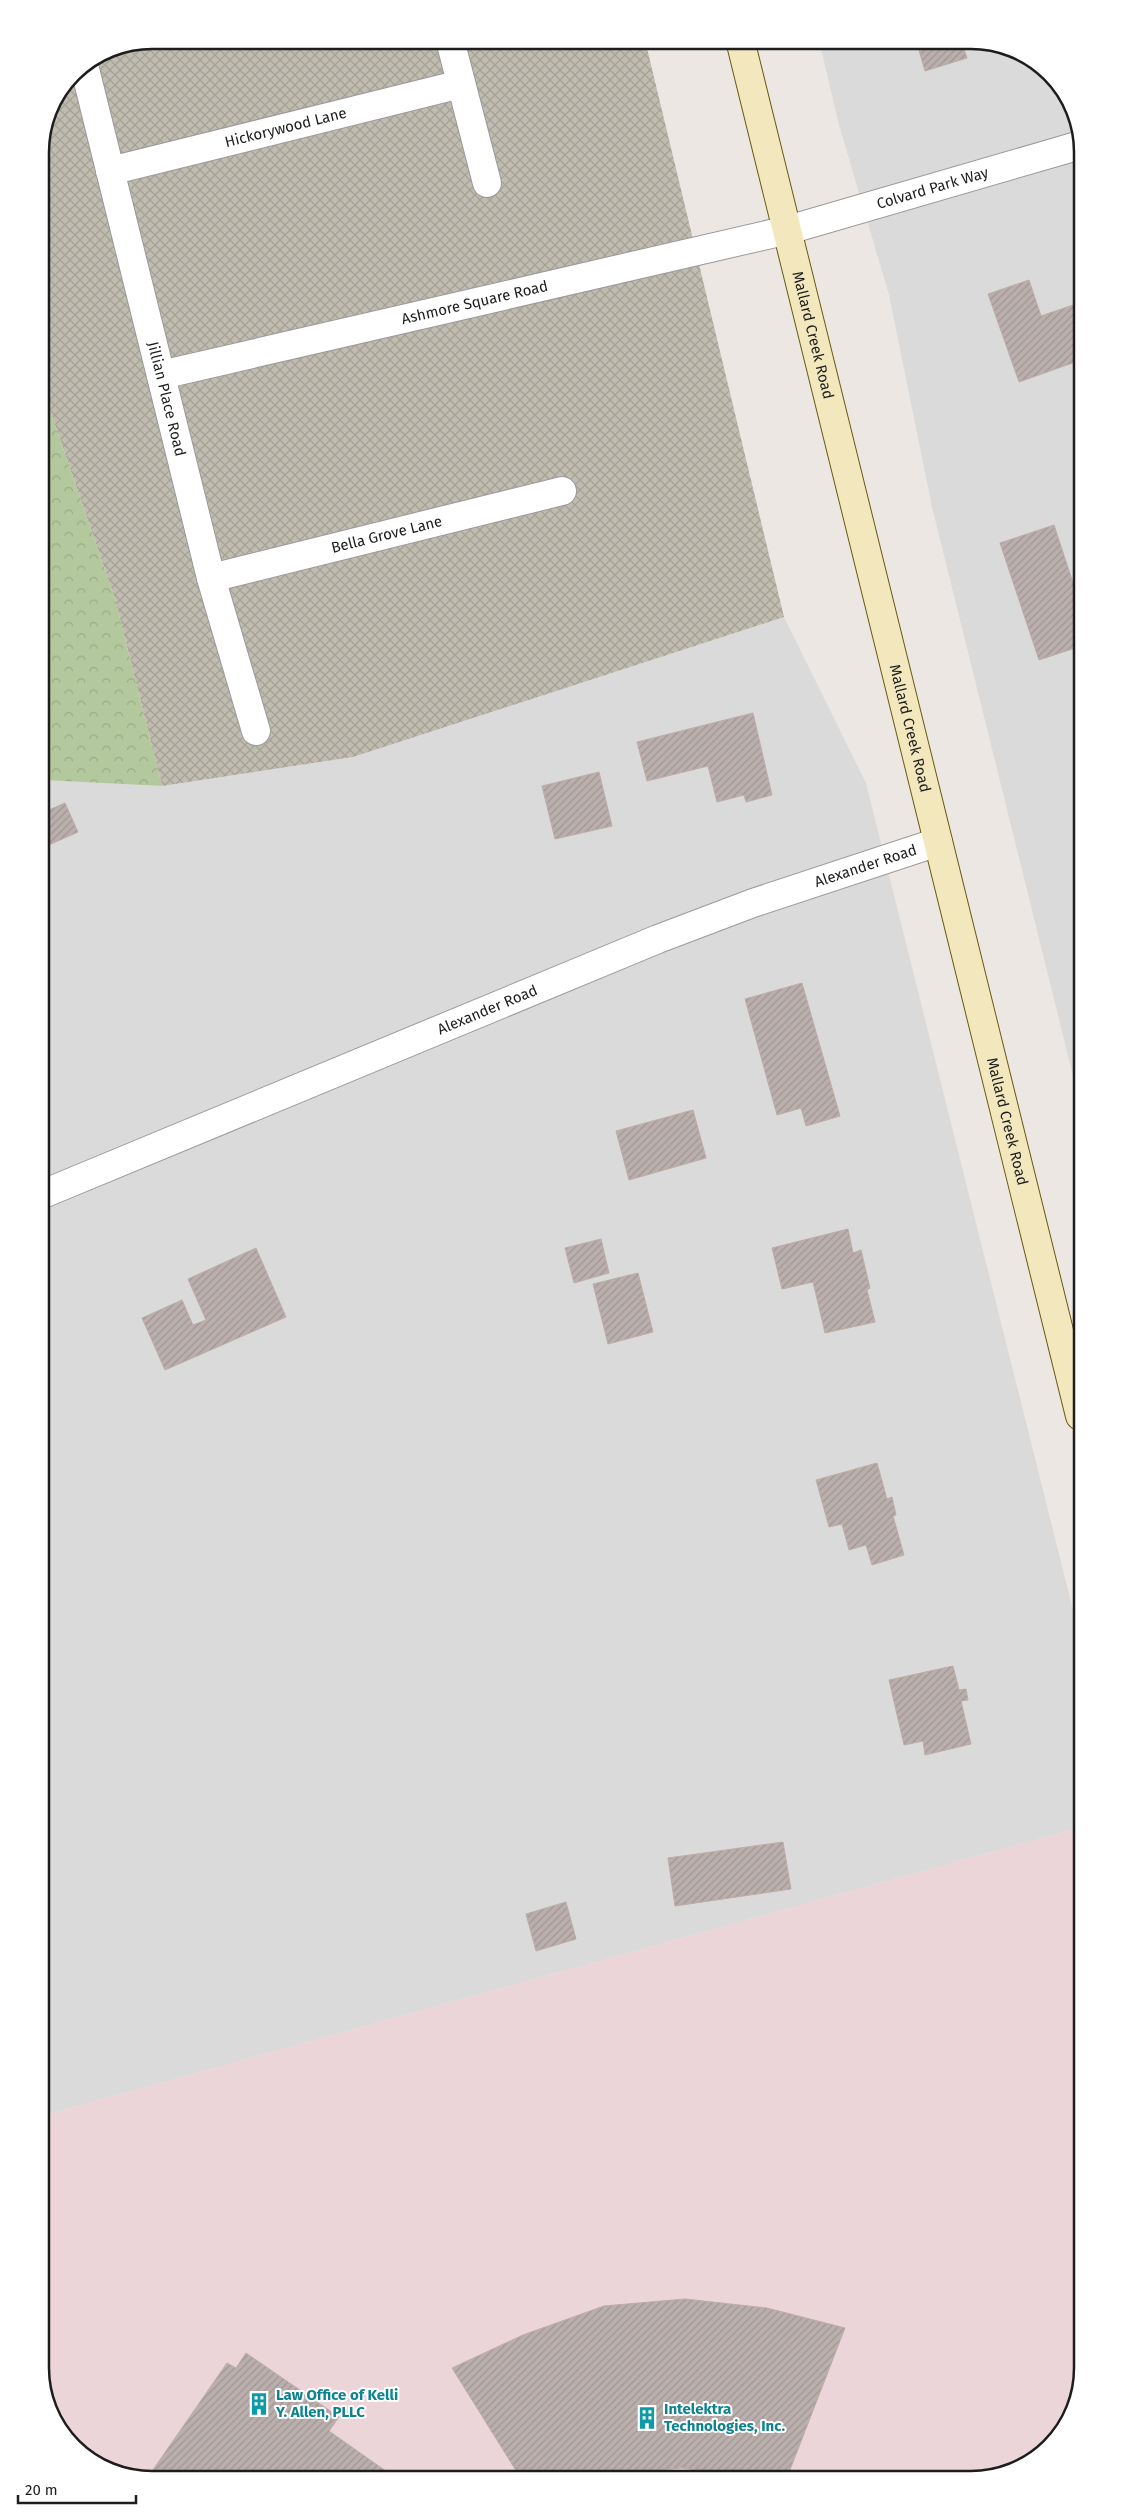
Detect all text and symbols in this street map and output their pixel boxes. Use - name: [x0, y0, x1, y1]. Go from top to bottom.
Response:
- street label: Hickorywood Lane: [223, 104, 348, 151]
- street label: Colvard Park Way: [874, 163, 991, 213]
- street label: Mallard Creek Road: [788, 269, 837, 401]
- street label: Ashmore Square Road: [400, 277, 550, 328]
- street label: Jillian Place Road: [144, 340, 190, 458]
- street label: Bella Grove Lane: [329, 512, 444, 557]
- street label: Mallard Creek Road: [886, 662, 935, 794]
- street label: Alexander Road: [812, 841, 919, 891]
- street label: Alexander Road: [435, 981, 540, 1038]
- street label: Mallard Creek Road: [983, 1056, 1032, 1187]
- place label: Law Office of Kelli Y. Allen, PLLC: [275, 2386, 398, 2421]
- building icon: Law Office of Kelli Y. Allen, PLLC: [246, 2391, 272, 2417]
- place label: Intelektra Technologies, Inc.: [664, 2400, 786, 2435]
- building icon: Intelektra Technologies, Inc.: [634, 2405, 660, 2431]
- scale bar: [18, 2472, 135, 2504]
- text: 20 m: [25, 2481, 58, 2499]

